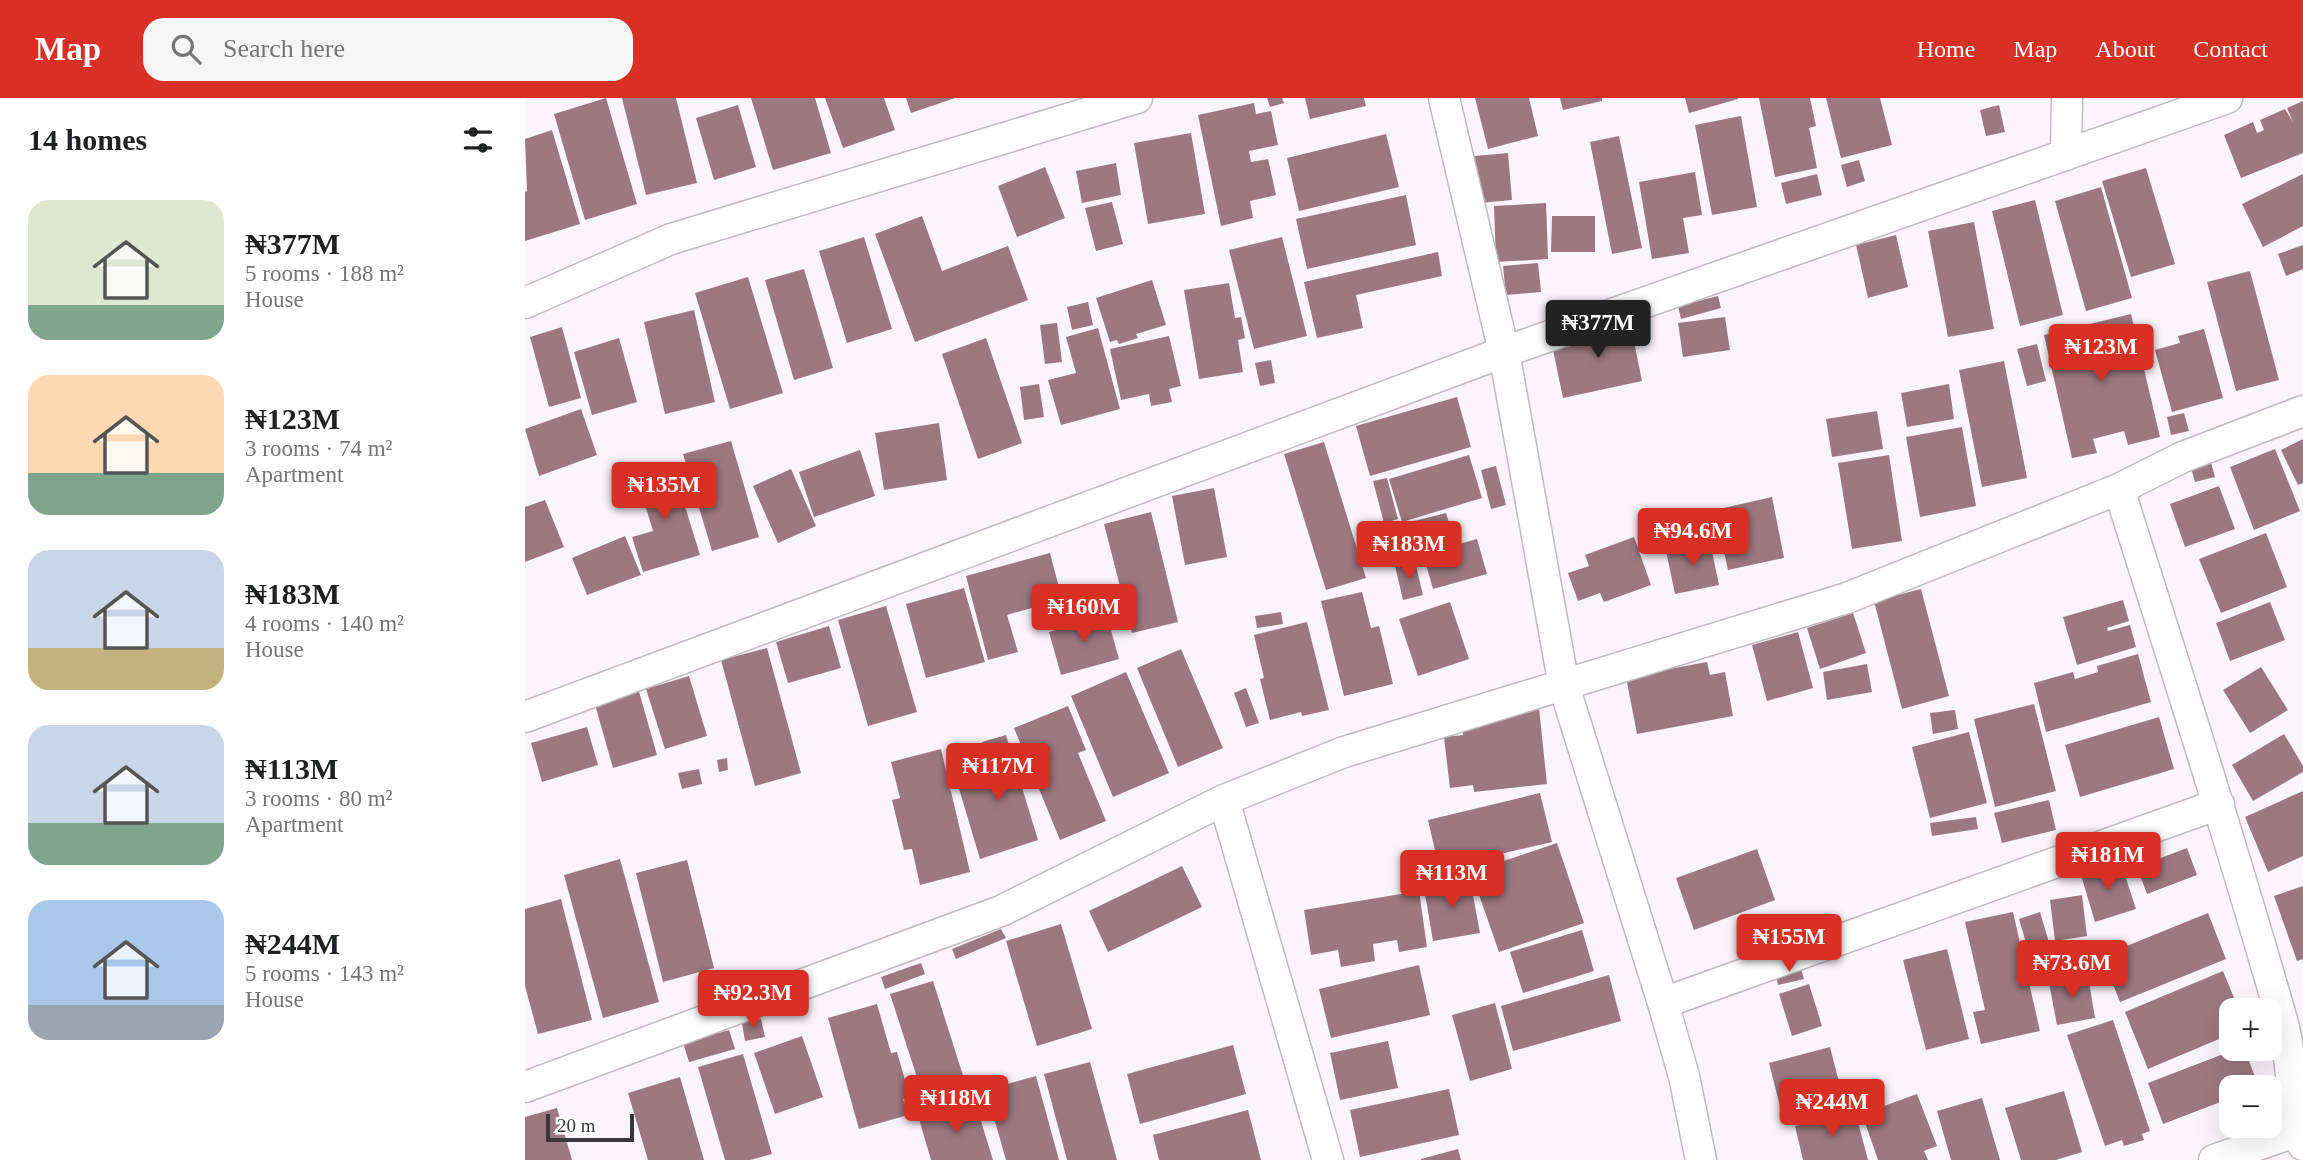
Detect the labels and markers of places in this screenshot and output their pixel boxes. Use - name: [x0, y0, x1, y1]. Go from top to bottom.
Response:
- pin: ₦377M: [1549, 300, 1647, 360]
- pin: ₦123M: [2052, 324, 2150, 384]
- pin: ₦135M: [615, 462, 713, 522]
- pin: ₦94.6M: [1636, 508, 1750, 568]
- pin: ₦183M: [1360, 522, 1458, 581]
- pin: ₦160M: [1035, 584, 1133, 644]
- pin: ₦117M: [949, 744, 1047, 803]
- pin: ₦181M: [2059, 832, 2157, 892]
- pin: ₦113M: [1403, 850, 1501, 910]
- pin: ₦155M: [1740, 914, 1838, 974]
- pin: ₦73.6M: [2015, 940, 2129, 1000]
- pin: ₦92.3M: [696, 970, 810, 1030]
- pin: ₦118M: [907, 1076, 1005, 1135]
- pin: ₦244M: [1783, 1080, 1881, 1139]

